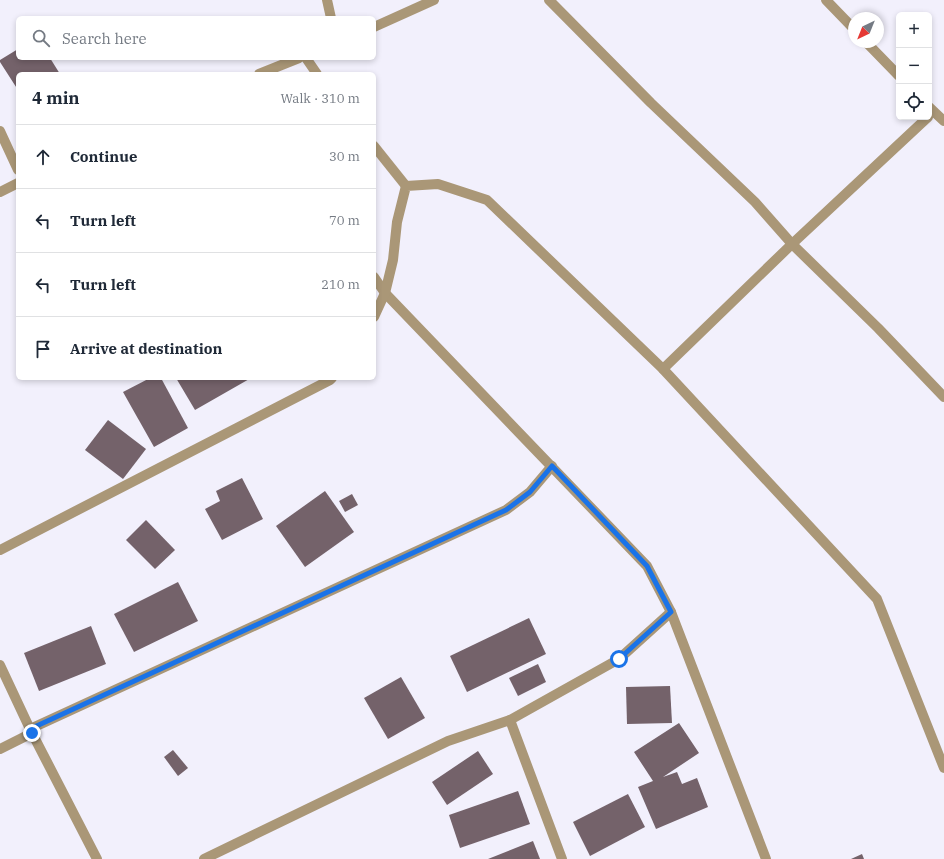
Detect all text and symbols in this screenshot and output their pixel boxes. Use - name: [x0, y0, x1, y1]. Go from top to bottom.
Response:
- north arrow: [848, 12, 884, 48]
- map controls: [896, 12, 932, 120]
- button: +: [896, 12, 932, 48]
- search box: [16, 16, 376, 60]
- icon: search: [30, 27, 52, 49]
- text: Search here: [62, 29, 147, 48]
- button: −: [896, 48, 932, 84]
- button: locate: [896, 84, 932, 120]
- text: 4 min: [32, 87, 80, 109]
- text: Walk · 310 m: [281, 90, 360, 107]
- icon: ahead: [32, 146, 54, 168]
- text: Continue: [70, 147, 137, 166]
- text: 30 m: [329, 148, 360, 165]
- icon: left: [32, 210, 54, 232]
- text: Turn left: [70, 211, 136, 230]
- text: 70 m: [329, 212, 360, 229]
- icon: left: [32, 274, 54, 296]
- text: Turn left: [70, 275, 136, 294]
- text: 210 m: [321, 276, 360, 293]
- icon: arrive: [32, 338, 54, 360]
- text: Arrive at destination: [70, 339, 222, 358]
- route start: [610, 650, 628, 668]
- route end: [23, 724, 41, 742]

